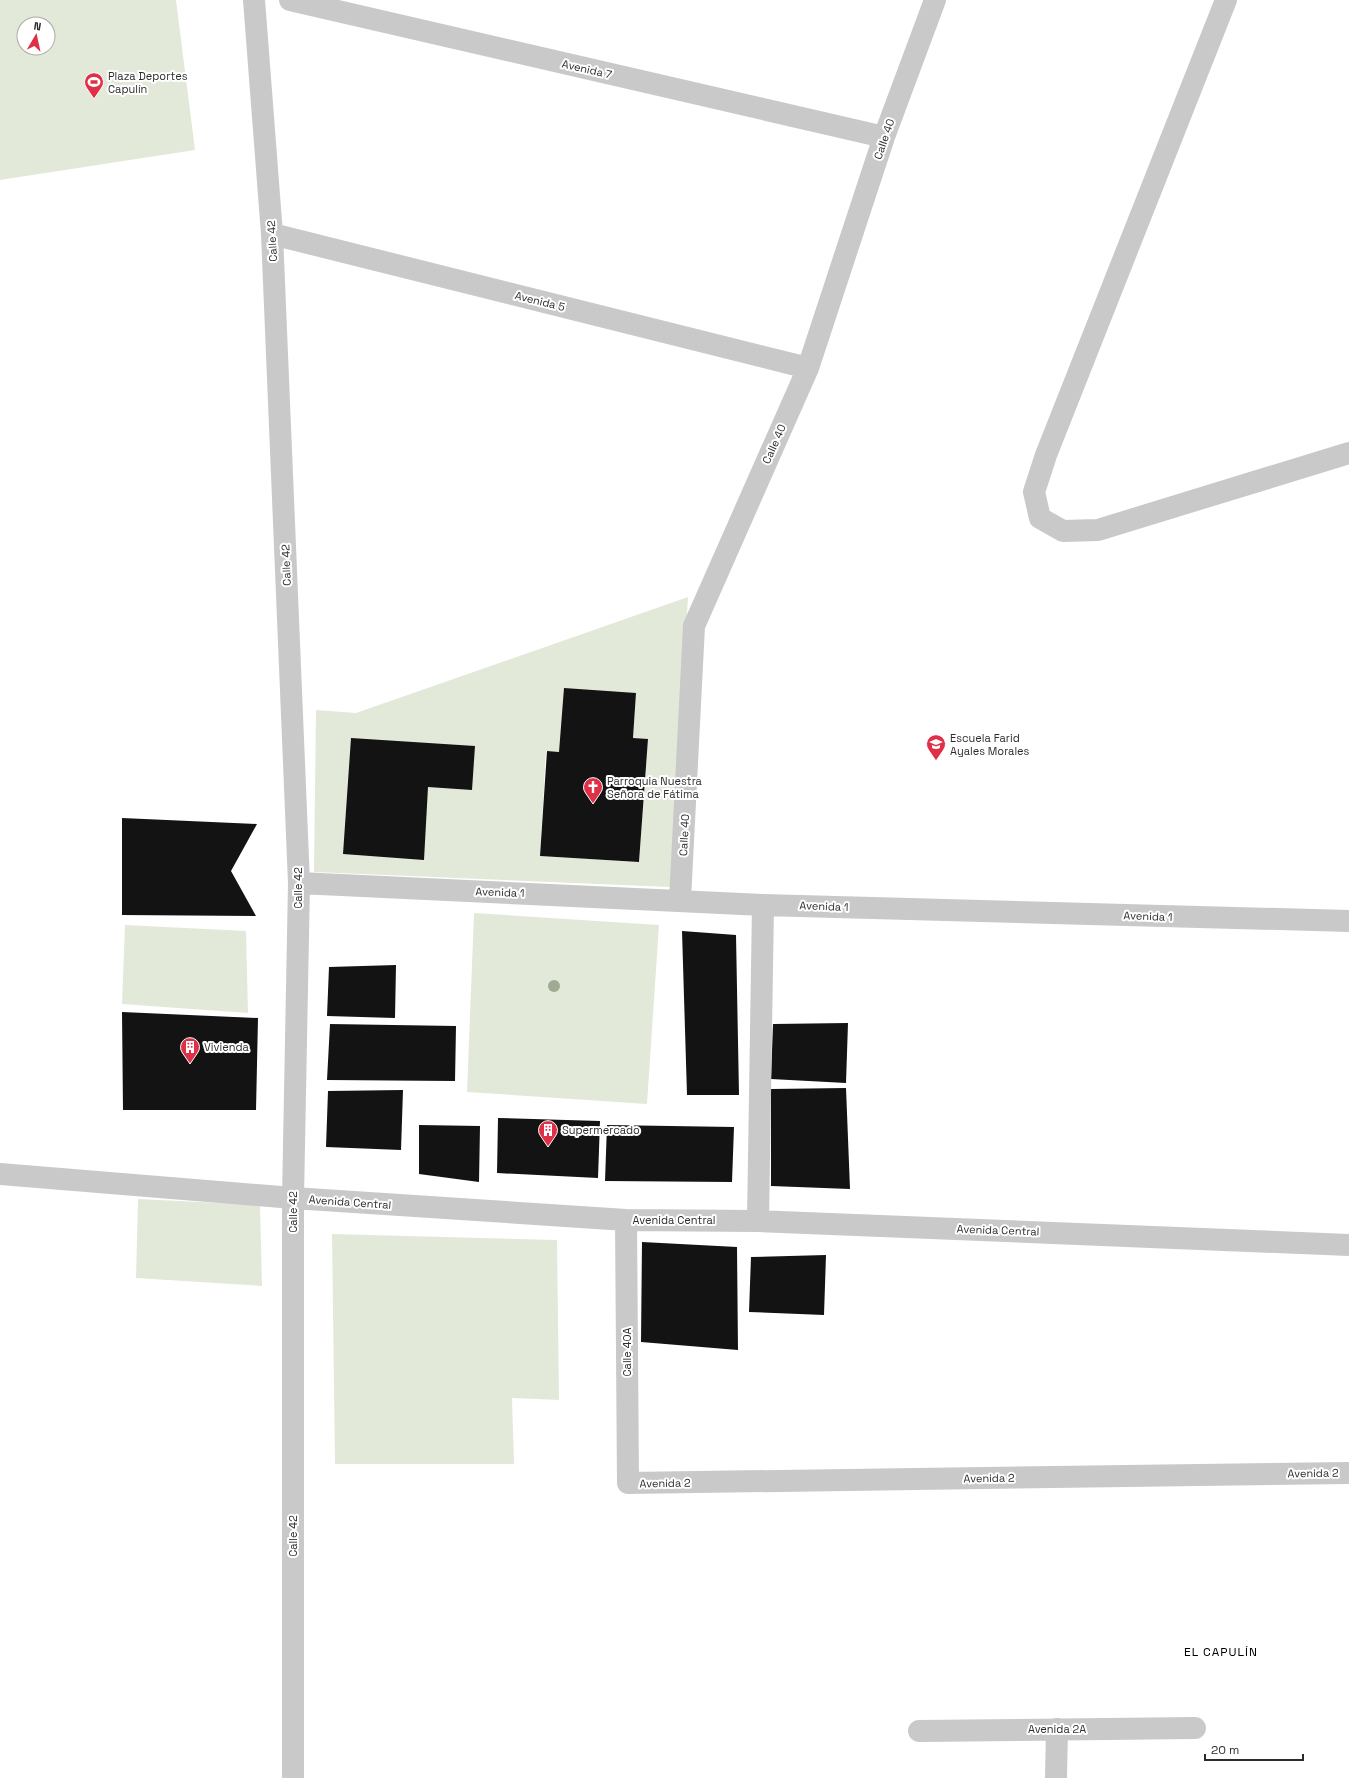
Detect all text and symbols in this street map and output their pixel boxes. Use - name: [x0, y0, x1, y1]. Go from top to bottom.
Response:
- north arrow: [16, 16, 56, 56]
- text: N: [33, 19, 42, 34]
- street label: Avenida 7: [561, 56, 613, 82]
- place label: Plaza Deportes Capulín: [108, 69, 188, 96]
- sports icon: Plaza Deportes Capulín: [83, 71, 105, 99]
- street label: Calle 40: [871, 117, 897, 161]
- street label: Calle 42: [264, 219, 280, 262]
- street label: Avenida 5: [513, 288, 567, 314]
- street label: Calle 40: [759, 422, 789, 466]
- street label: Calle 42: [278, 544, 294, 586]
- place label: Escuela Farid Ayales Morales: [950, 731, 1030, 758]
- school or university icon: Escuela Farid Ayales Morales: [925, 733, 947, 761]
- place label: Parroquia Nuestra Señora de Fátima: [607, 774, 703, 801]
- church icon: Parroquia Nuestra Señora de Fátima: [582, 776, 604, 804]
- street label: Calle 40: [676, 814, 692, 856]
- street label: Calle 42: [291, 867, 305, 909]
- street label: Avenida 1: [475, 884, 525, 900]
- street label: Avenida 1: [799, 898, 849, 914]
- street label: Avenida 1: [1123, 908, 1173, 924]
- building icon: Vivienda: [179, 1036, 201, 1064]
- place label: Vivienda: [204, 1040, 249, 1054]
- building icon: Supermercado: [537, 1119, 559, 1147]
- place label: Supermercado: [562, 1123, 640, 1137]
- street label: Calle 42: [286, 1191, 300, 1233]
- street label: Avenida Central: [308, 1192, 392, 1212]
- street label: Avenida Central: [633, 1213, 715, 1227]
- street label: Avenida Central: [956, 1222, 1040, 1238]
- street label: Calle 40A: [620, 1327, 634, 1376]
- street label: Avenida 2: [1287, 1466, 1339, 1480]
- street label: Avenida 2: [963, 1471, 1015, 1485]
- street label: Avenida 2: [639, 1476, 691, 1490]
- street label: Calle 42: [286, 1515, 300, 1557]
- district label: EL CAPULÍN: [1184, 1644, 1258, 1660]
- street label: Avenida 2A: [1028, 1722, 1086, 1736]
- scale bar: [1205, 1736, 1303, 1762]
- text: 20 m: [1211, 1742, 1239, 1758]

